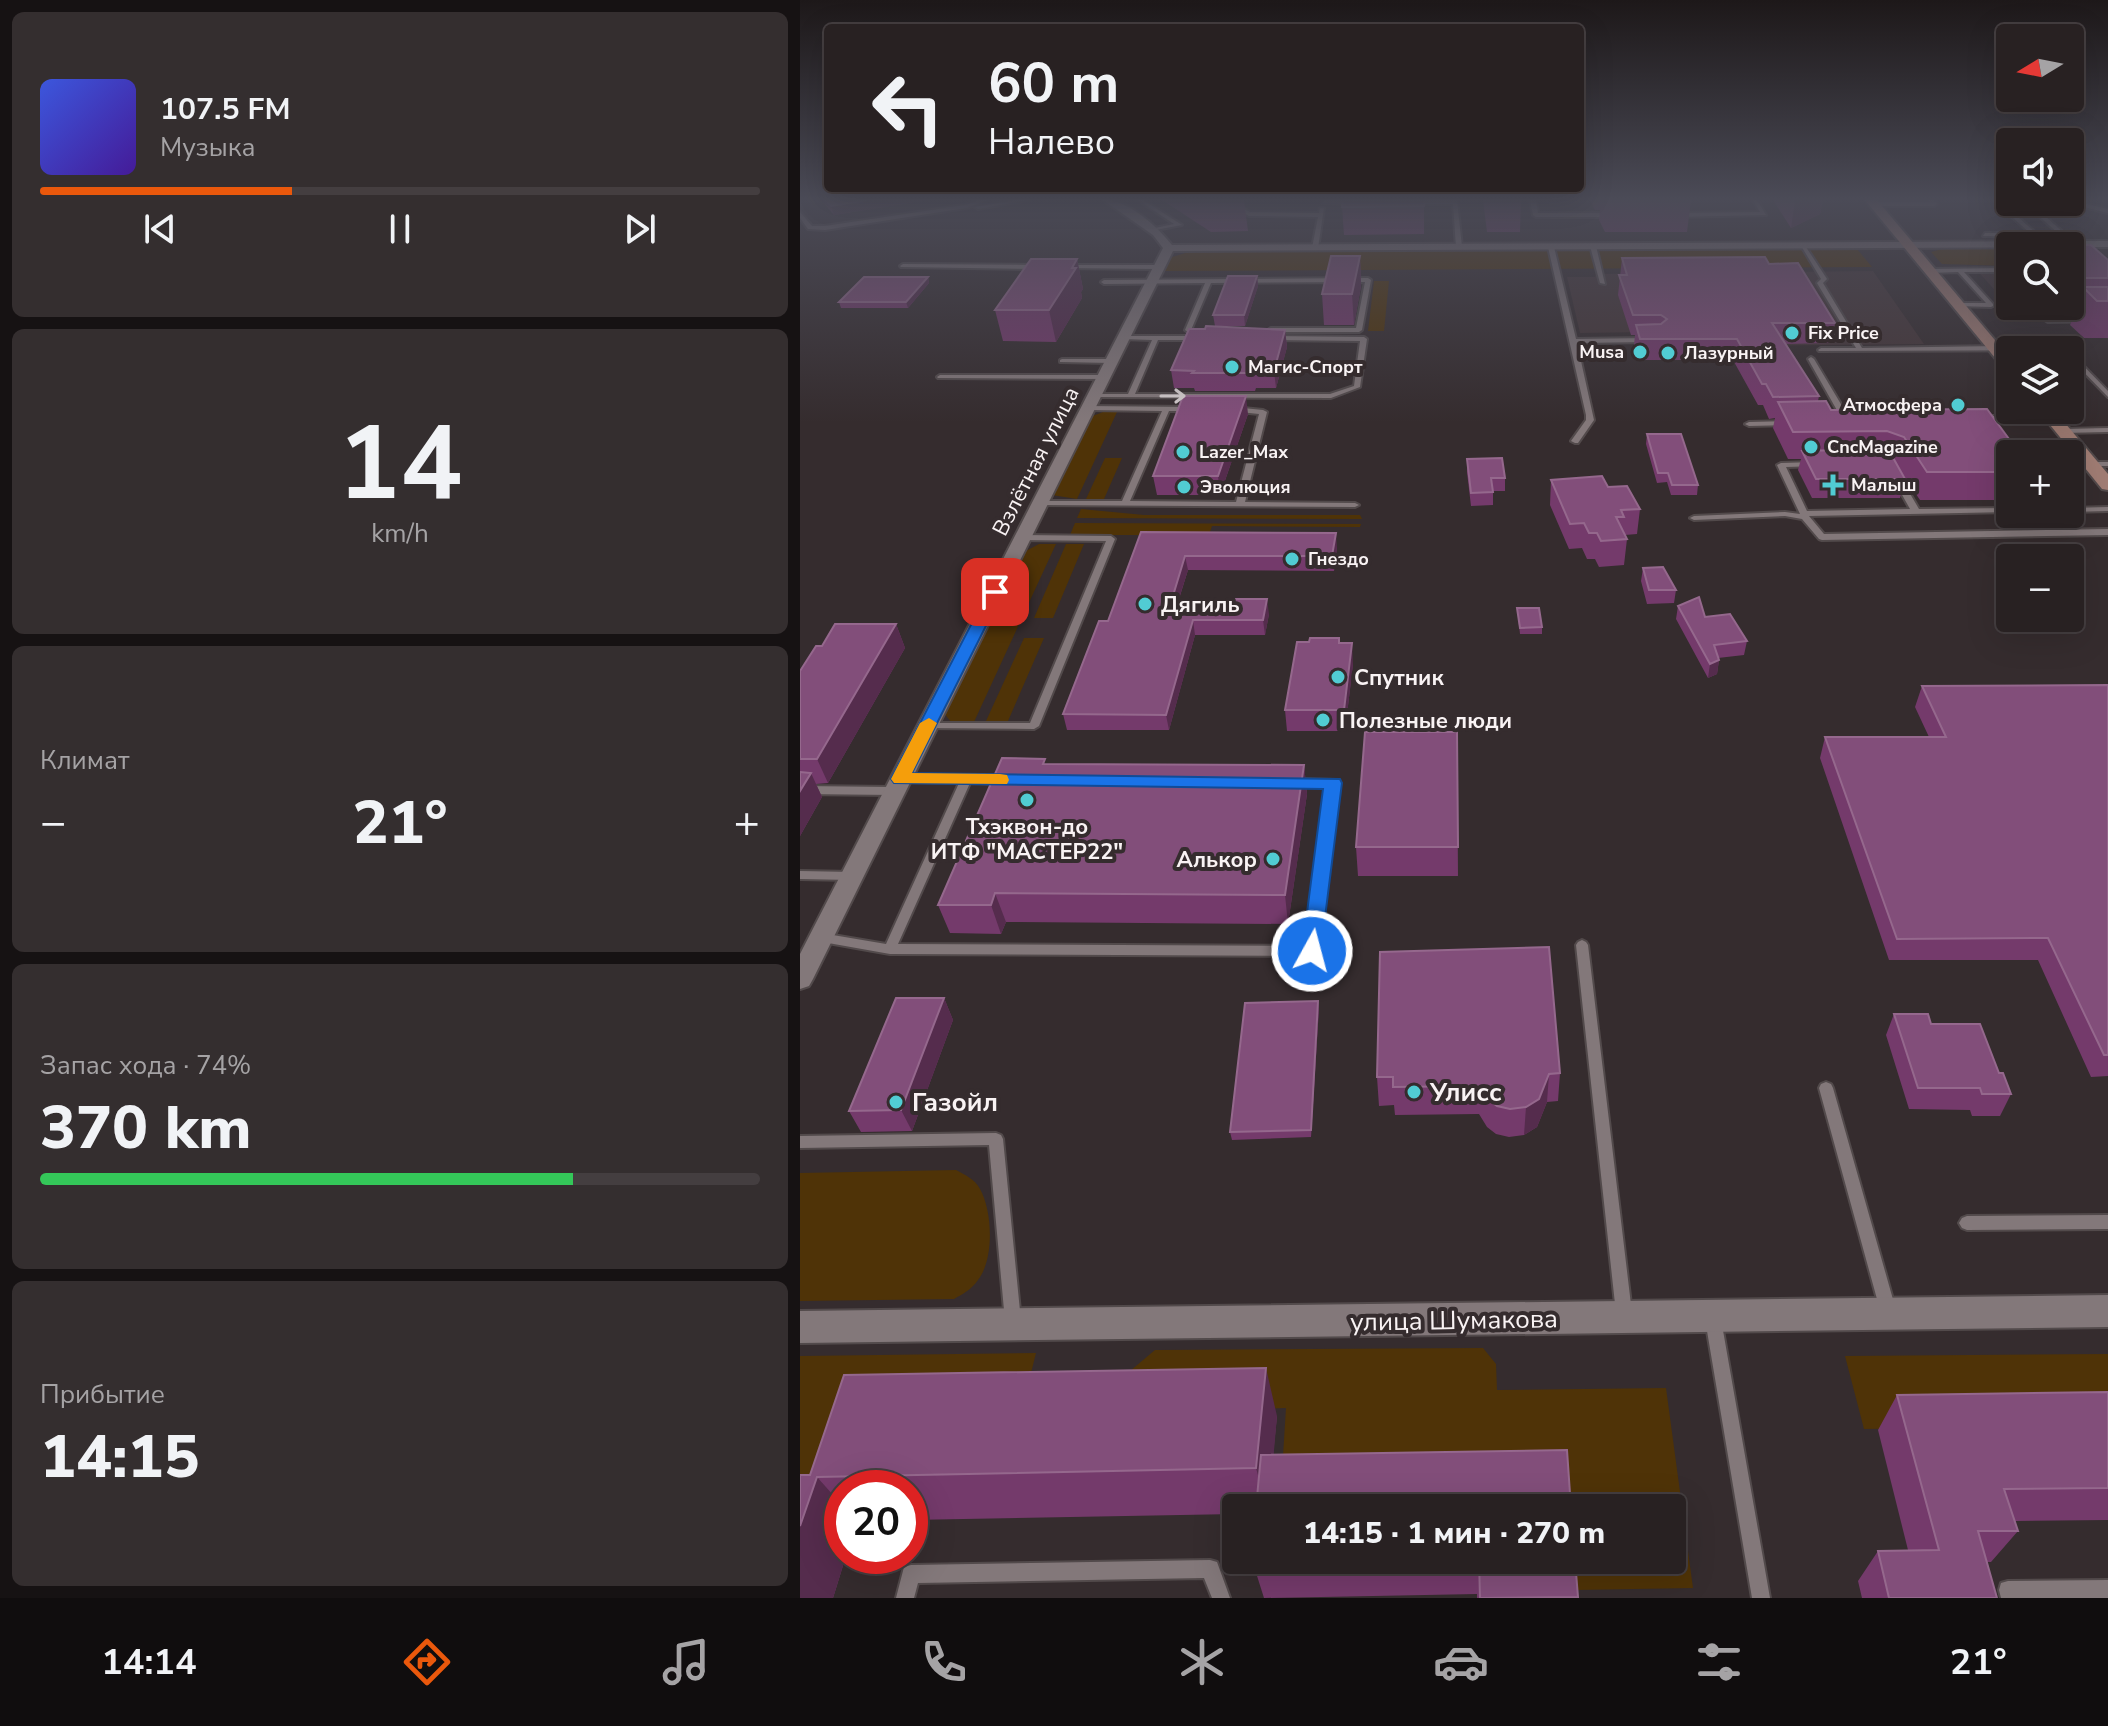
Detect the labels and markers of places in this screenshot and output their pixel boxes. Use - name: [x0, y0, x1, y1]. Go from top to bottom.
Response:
- place label: Fix Price: [1808, 321, 1879, 345]
- marker: Fix Price: [1783, 324, 1801, 342]
- place label: Musa: [1579, 340, 1624, 364]
- place label: Лазурный: [1684, 341, 1774, 365]
- marker: Musa: [1631, 343, 1649, 361]
- marker: Лазурный: [1659, 344, 1677, 362]
- place label: Магис-Спорт: [1248, 355, 1363, 379]
- marker: Магис-Спорт: [1223, 358, 1241, 376]
- place label: Атмосфера: [1843, 393, 1942, 417]
- marker: Атмосфера: [1949, 396, 1967, 414]
- place label: CncMagazine: [1827, 435, 1938, 459]
- marker: CncMagazine: [1802, 438, 1820, 456]
- place label: Lazer_Max: [1199, 440, 1288, 464]
- marker: Lazer_Max: [1174, 443, 1192, 461]
- place label: Малыш: [1851, 473, 1916, 497]
- marker: Малыш: [1822, 474, 1844, 496]
- place label: Эволюция: [1200, 475, 1291, 499]
- marker: Эволюция: [1175, 478, 1193, 496]
- place label: Гнездо: [1308, 547, 1369, 571]
- marker: Гнездо: [1283, 550, 1301, 568]
- pin: [961, 558, 1029, 626]
- place label: Дягиль: [1161, 590, 1240, 620]
- marker: Дягиль: [1136, 595, 1154, 613]
- place label: Спутник: [1354, 663, 1444, 693]
- marker: Спутник: [1329, 668, 1347, 686]
- place label: Полезные люди: [1339, 706, 1512, 736]
- marker: Полезные люди: [1314, 711, 1332, 729]
- marker: Тхэквон-до ИТФ "МАСТЕР22": [1018, 791, 1036, 809]
- place label: Тхэквон-до ИТФ "МАСТЕР22": [931, 812, 1123, 867]
- place label: Алькор: [1177, 845, 1257, 875]
- marker: Алькор: [1264, 850, 1282, 868]
- place label: Улисс: [1429, 1075, 1502, 1110]
- marker: Улисс: [1405, 1083, 1423, 1101]
- place label: Газойл: [912, 1085, 998, 1120]
- marker: Газойл: [887, 1093, 905, 1111]

